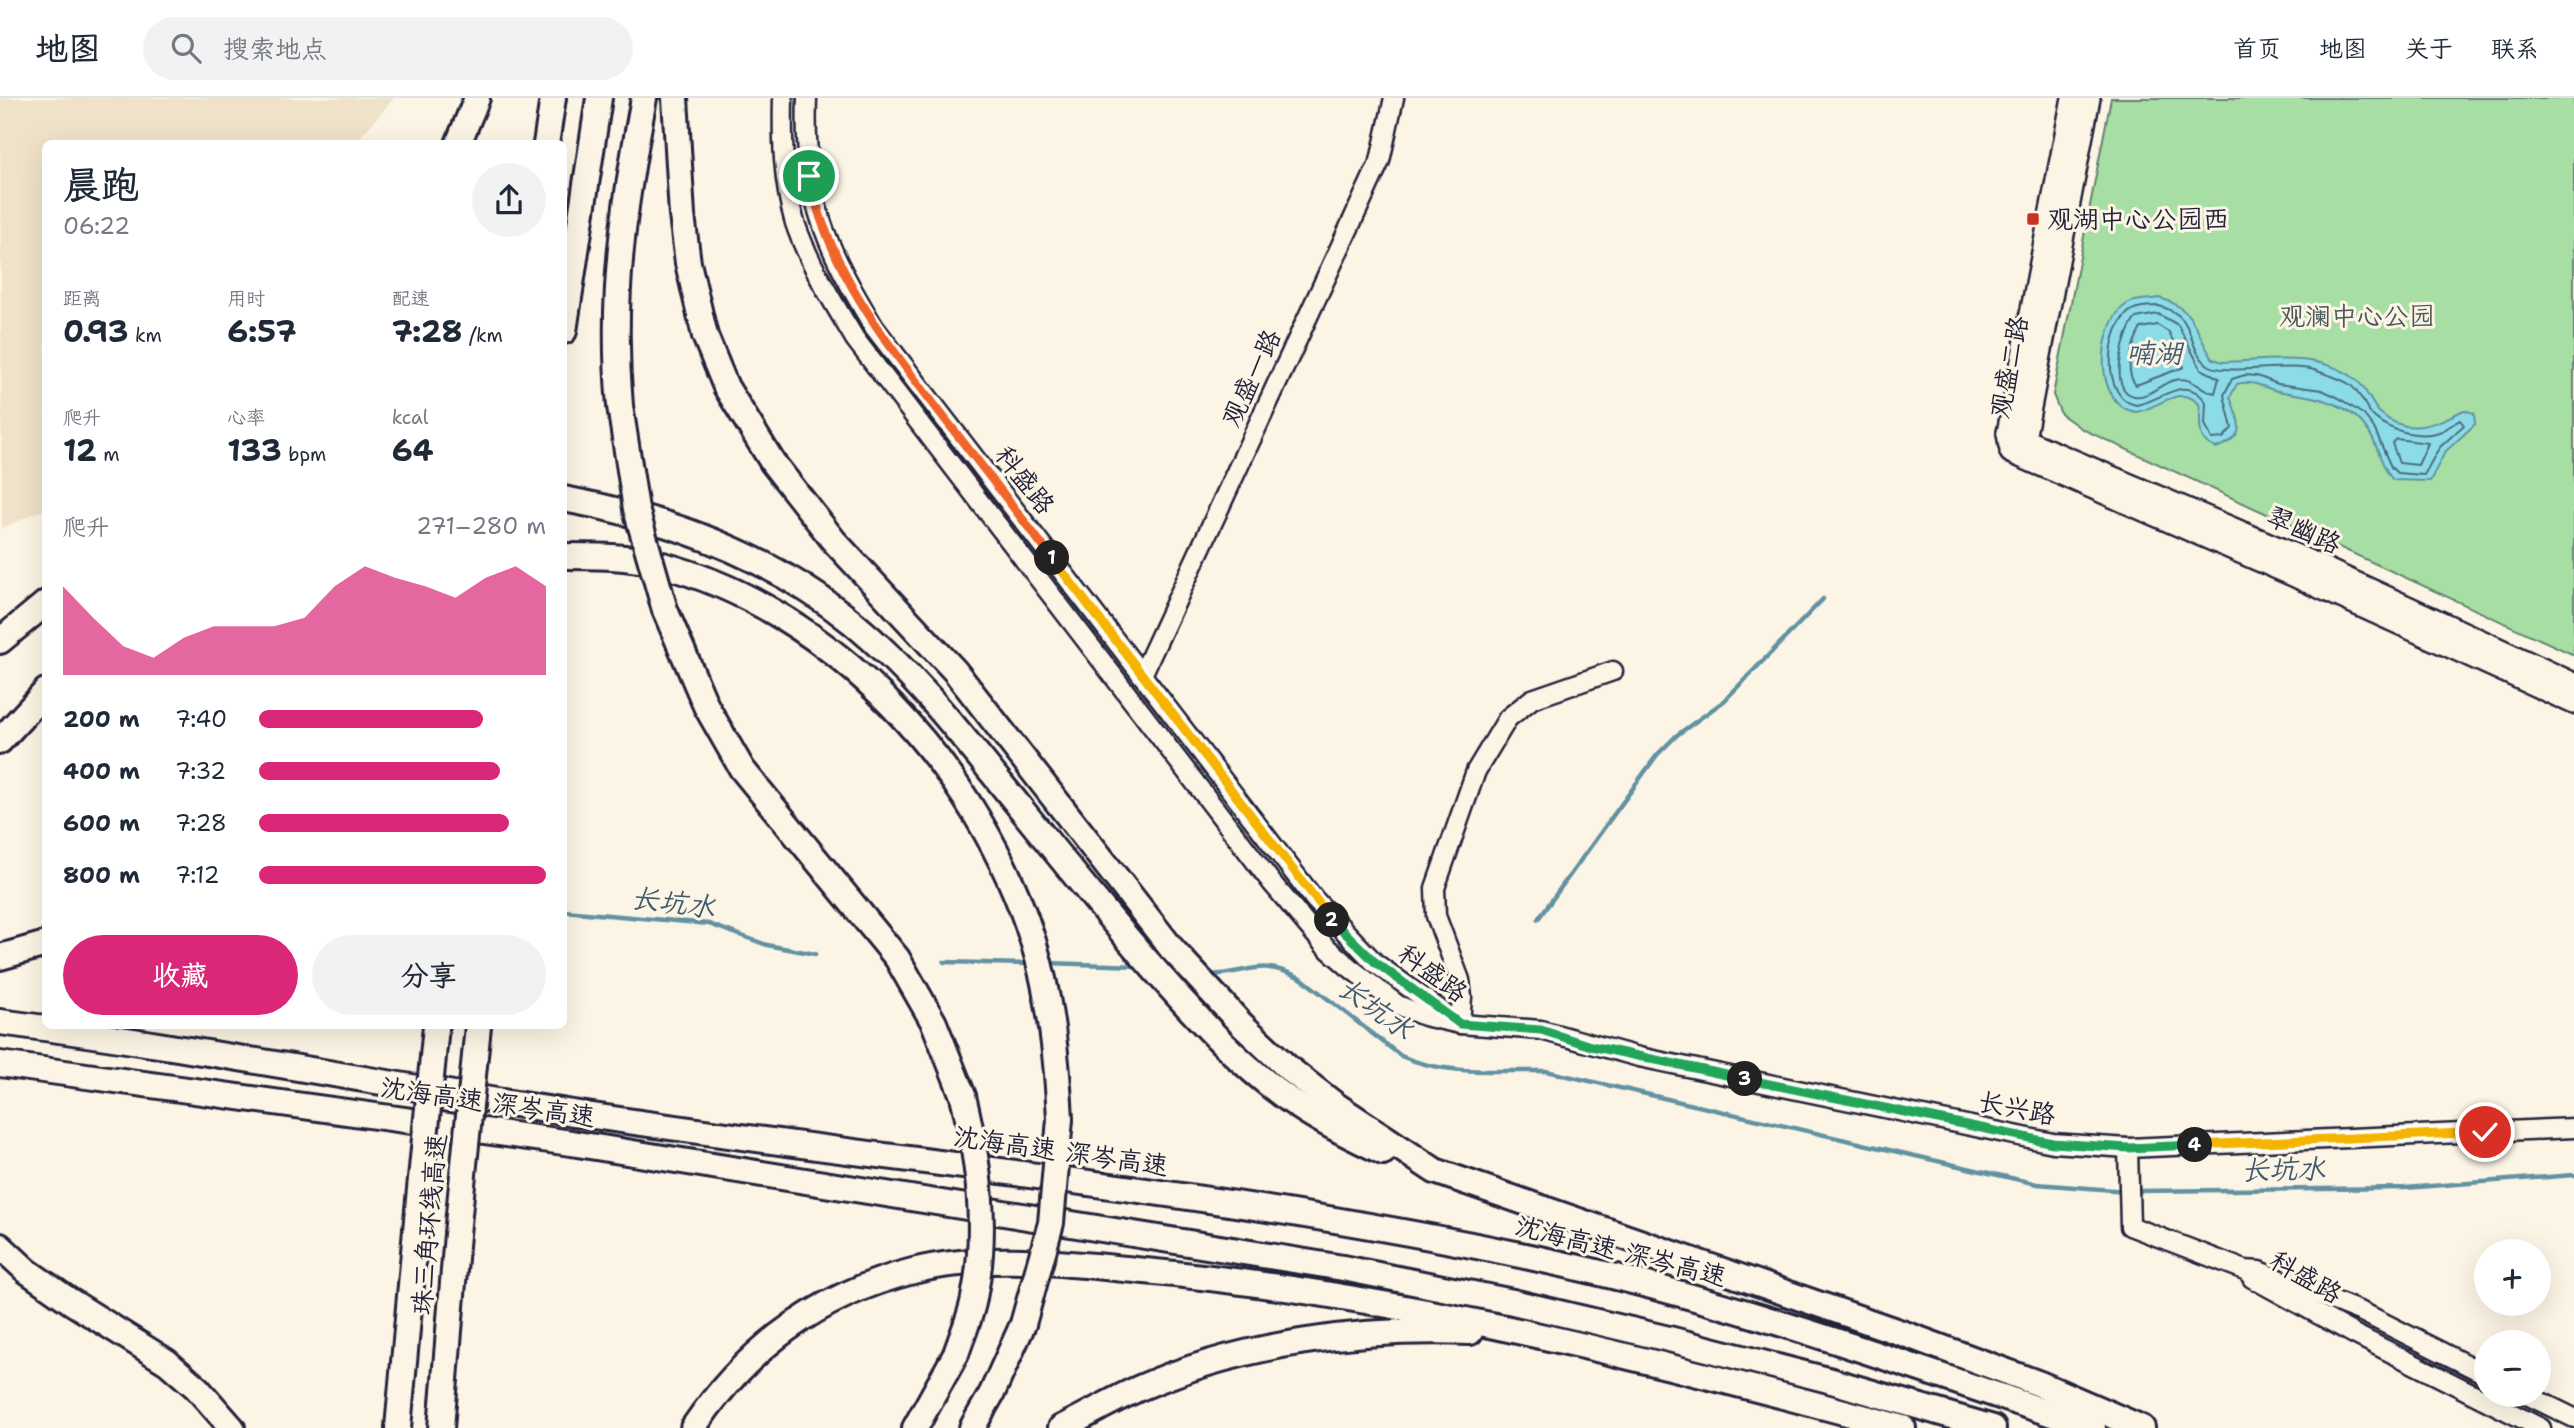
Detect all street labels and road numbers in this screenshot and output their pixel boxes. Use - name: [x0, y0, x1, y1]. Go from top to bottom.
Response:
- street label: 观盛二路: [1981, 313, 2036, 421]
- street label: 观盛一路: [1213, 323, 1288, 432]
- street label: 科盛路: [988, 438, 1063, 521]
- street label: 翠幽路: [2261, 498, 2347, 561]
- street label: 科盛路: [1391, 936, 1475, 1010]
- street label: 沈海高速 深岑高速: [378, 1069, 598, 1134]
- street label: 长兴路: [1975, 1083, 2059, 1132]
- street label: 沈海高速 深岑高速: [951, 1118, 1171, 1183]
- street label: 珠三角环线高速: [403, 1132, 454, 1316]
- street label: 沈海高速 深岑高速: [1512, 1207, 1731, 1294]
- street label: 科盛路: [2264, 1242, 2349, 1311]

